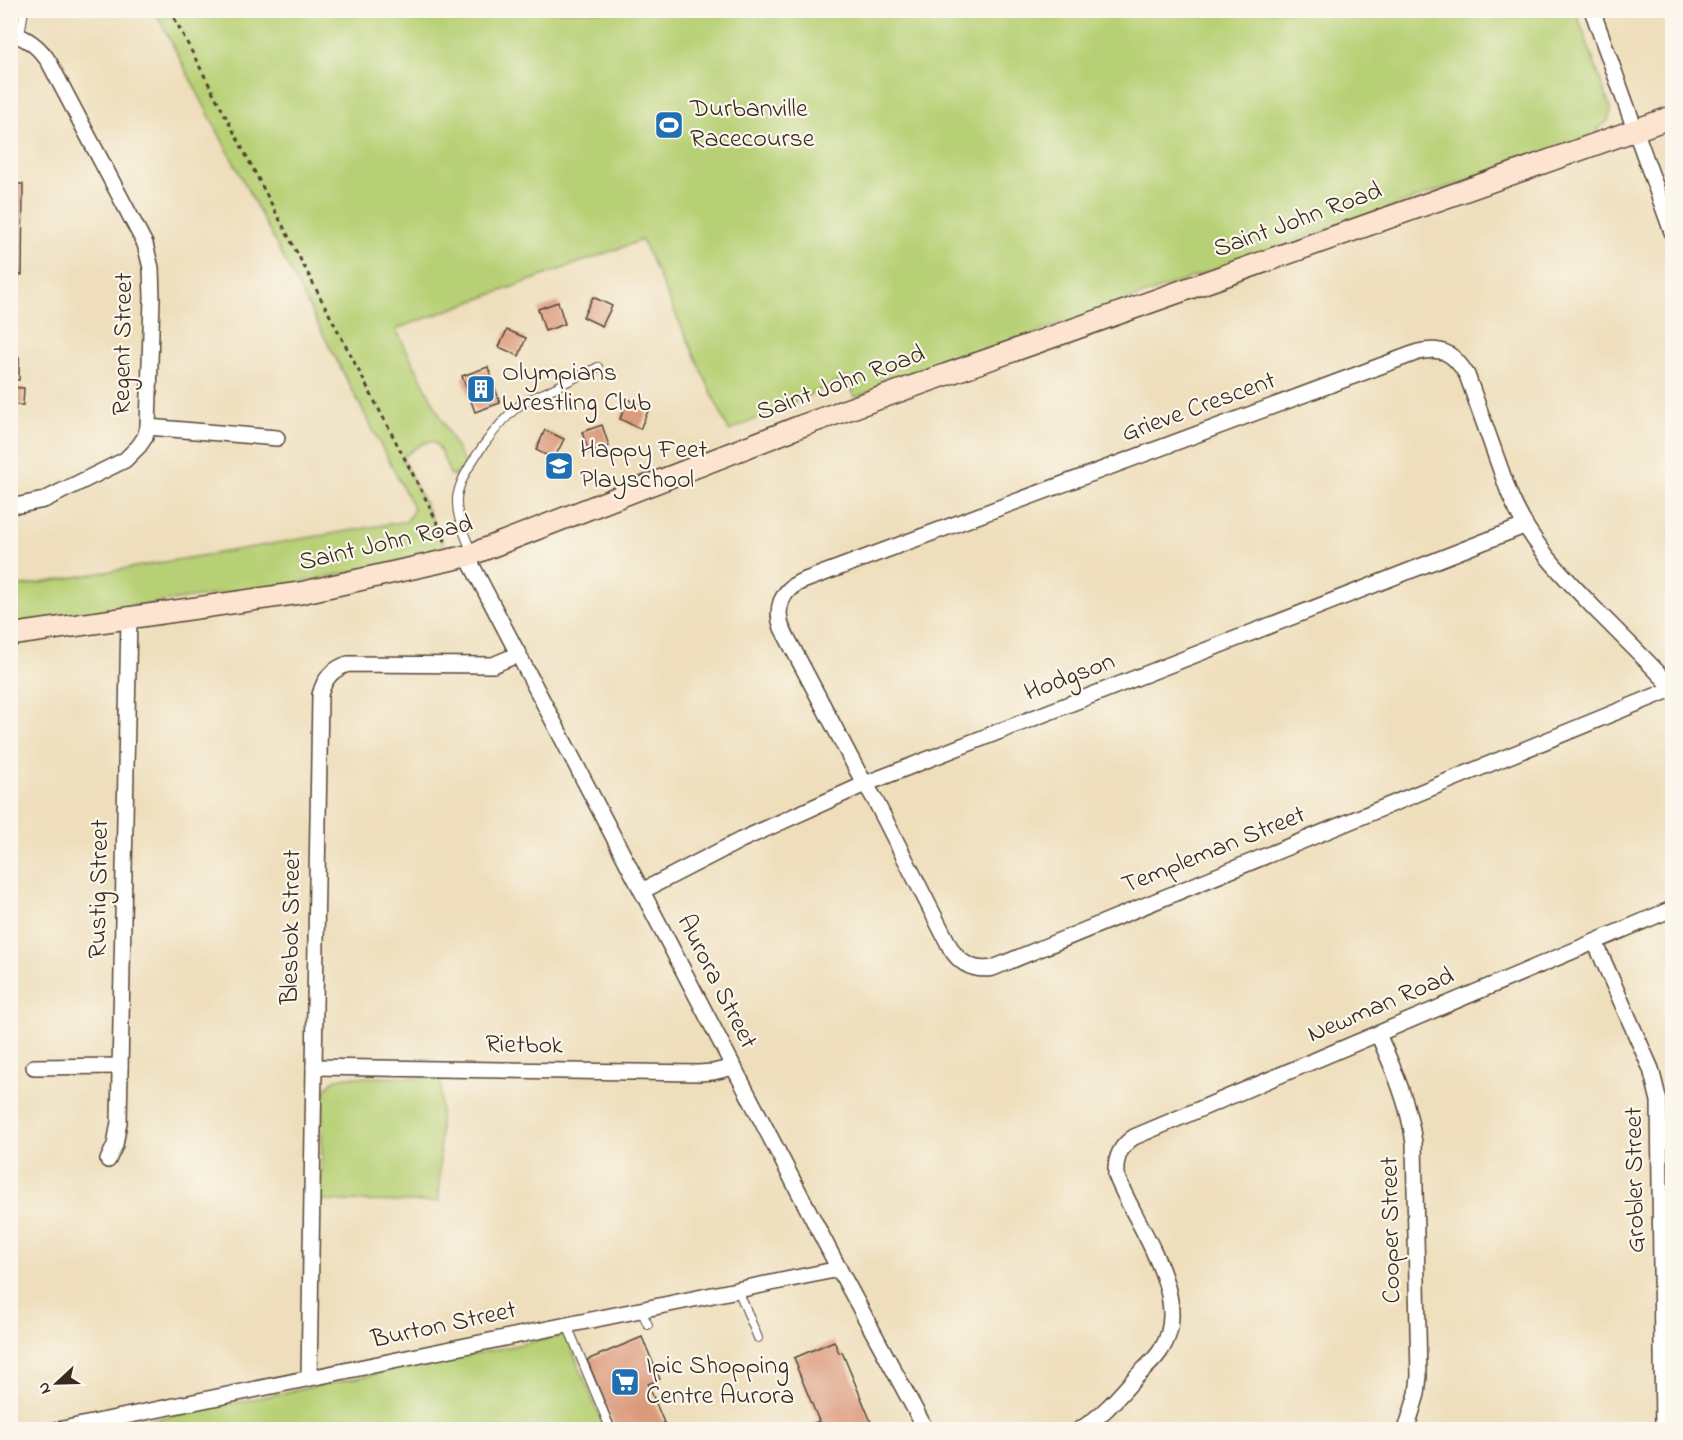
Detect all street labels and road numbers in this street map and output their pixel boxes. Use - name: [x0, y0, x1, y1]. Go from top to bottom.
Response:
- street label: Saint John Road: [1208, 173, 1388, 269]
- street label: Regent Street: [104, 272, 144, 416]
- street label: Saint John Road: [751, 336, 931, 432]
- street label: Grieve Crescent: [1117, 362, 1282, 453]
- street label: Saint John Road: [295, 505, 477, 582]
- street label: Hodgson: [1019, 643, 1121, 713]
- street label: Templeman Street: [1116, 797, 1312, 905]
- street label: Rustig Street: [80, 819, 120, 959]
- street label: Blesbok Street: [272, 849, 312, 1006]
- street label: Aurora Street: [666, 908, 766, 1056]
- street label: Newman Road: [1302, 958, 1461, 1054]
- street label: Rietbok: [485, 1026, 564, 1066]
- street label: Grobler Street: [1616, 1106, 1656, 1253]
- street label: Cooper Street: [1372, 1156, 1412, 1304]
- street label: Burton Street: [367, 1292, 520, 1360]

